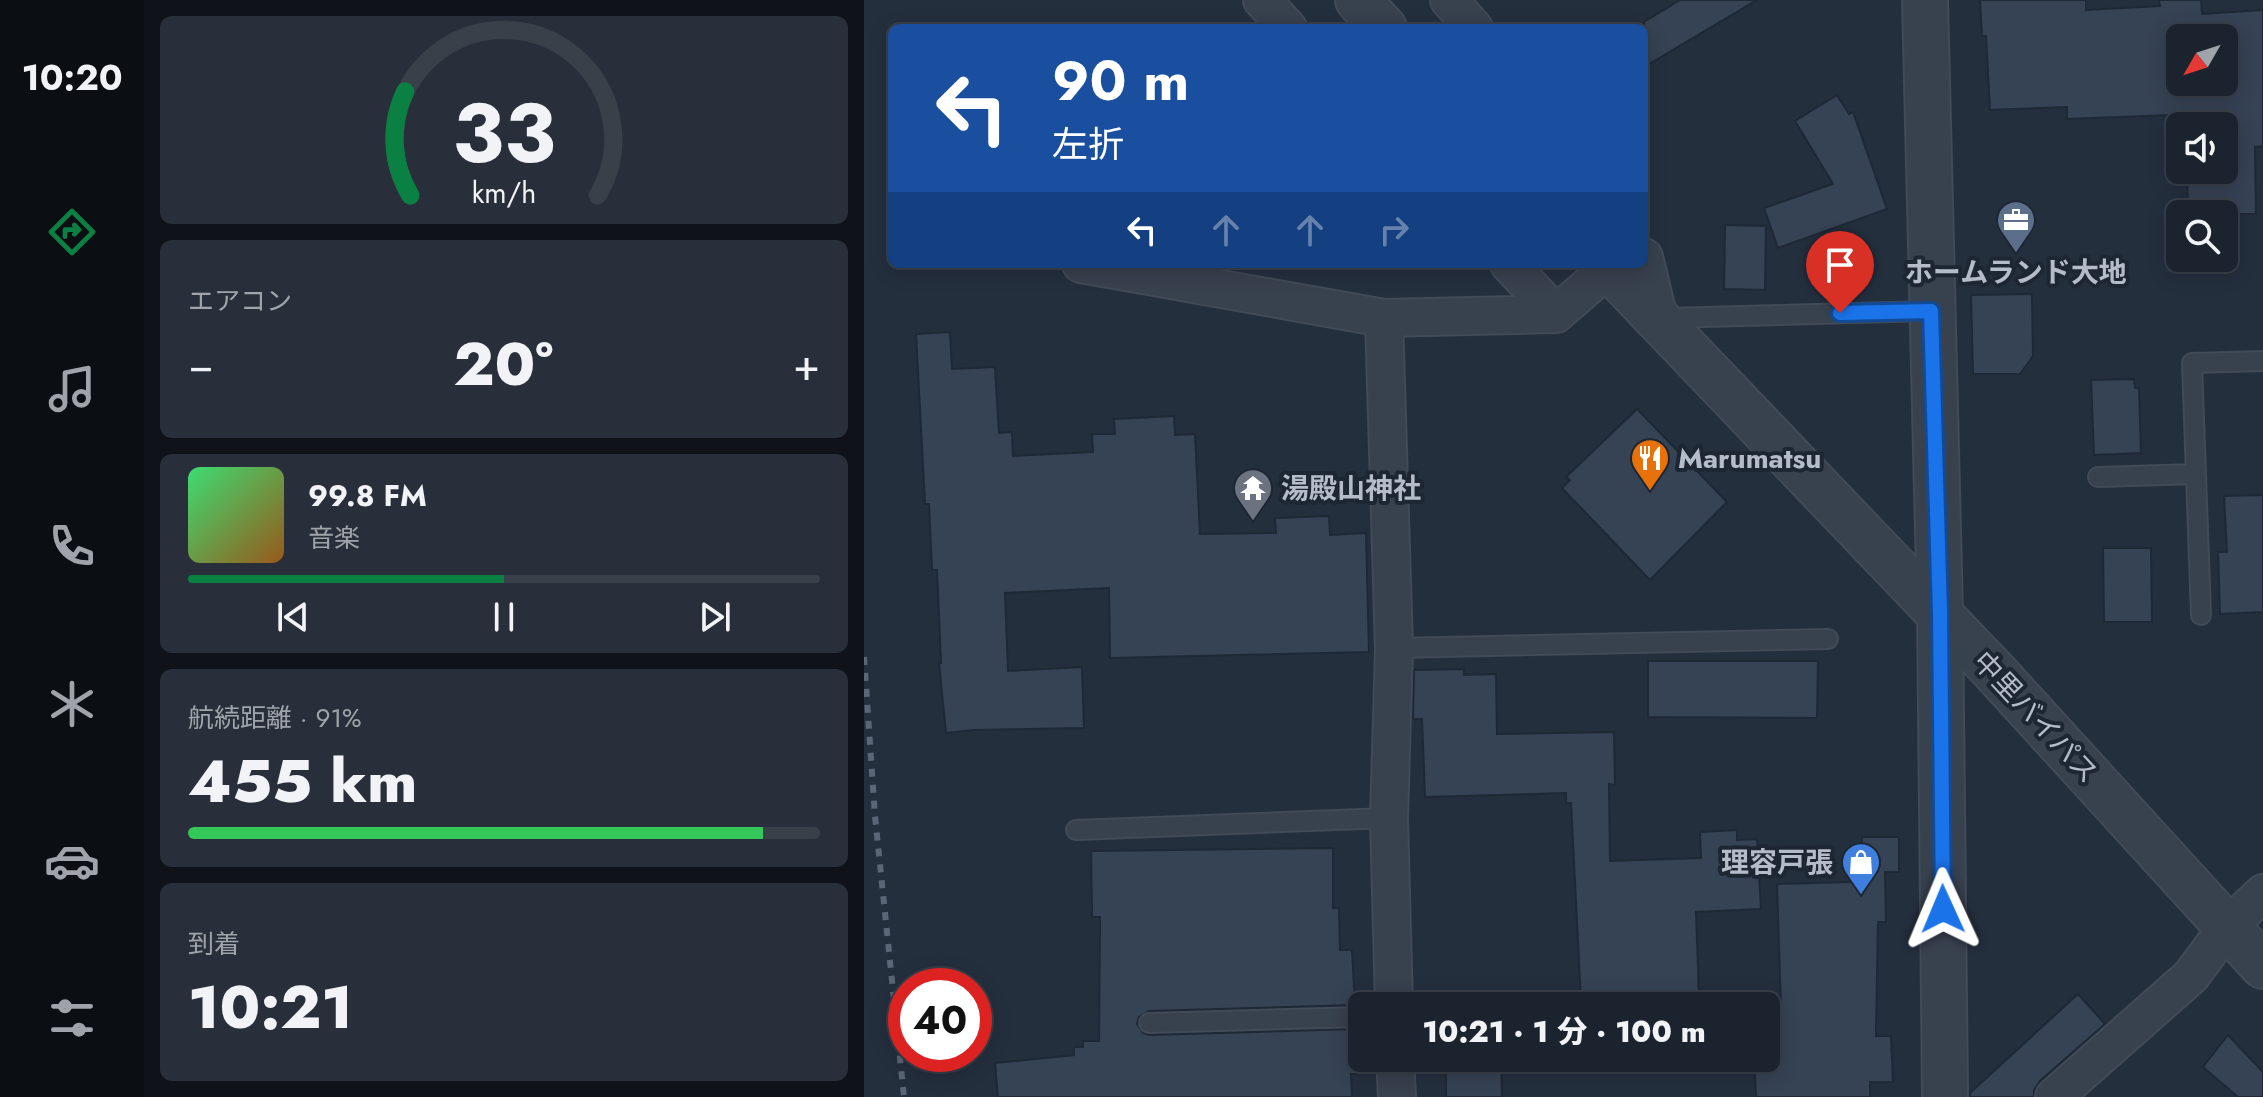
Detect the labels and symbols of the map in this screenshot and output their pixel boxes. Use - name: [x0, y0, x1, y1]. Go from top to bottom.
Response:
- north arrow: [2166, 24, 2238, 96]
- office icon: ホームランド大地: [1995, 199, 2037, 254]
- pin: [1806, 231, 1874, 313]
- place label: ホームランド大地: [1905, 252, 2127, 293]
- restaurant icon: Marumatsu: [1629, 437, 1671, 492]
- place label: Marumatsu: [1678, 438, 1821, 479]
- temple icon: 湯殿山神社: [1232, 467, 1274, 522]
- place label: 湯殿山神社: [1281, 468, 1421, 509]
- street label: 中里バイパス: [1964, 642, 2108, 793]
- shop icon: 理容戸張: [1840, 841, 1882, 896]
- place label: 理容戸張: [1721, 842, 1833, 883]
- position arrow: [1901, 867, 1985, 951]
- speed limit sign: 40: [888, 968, 992, 1072]

